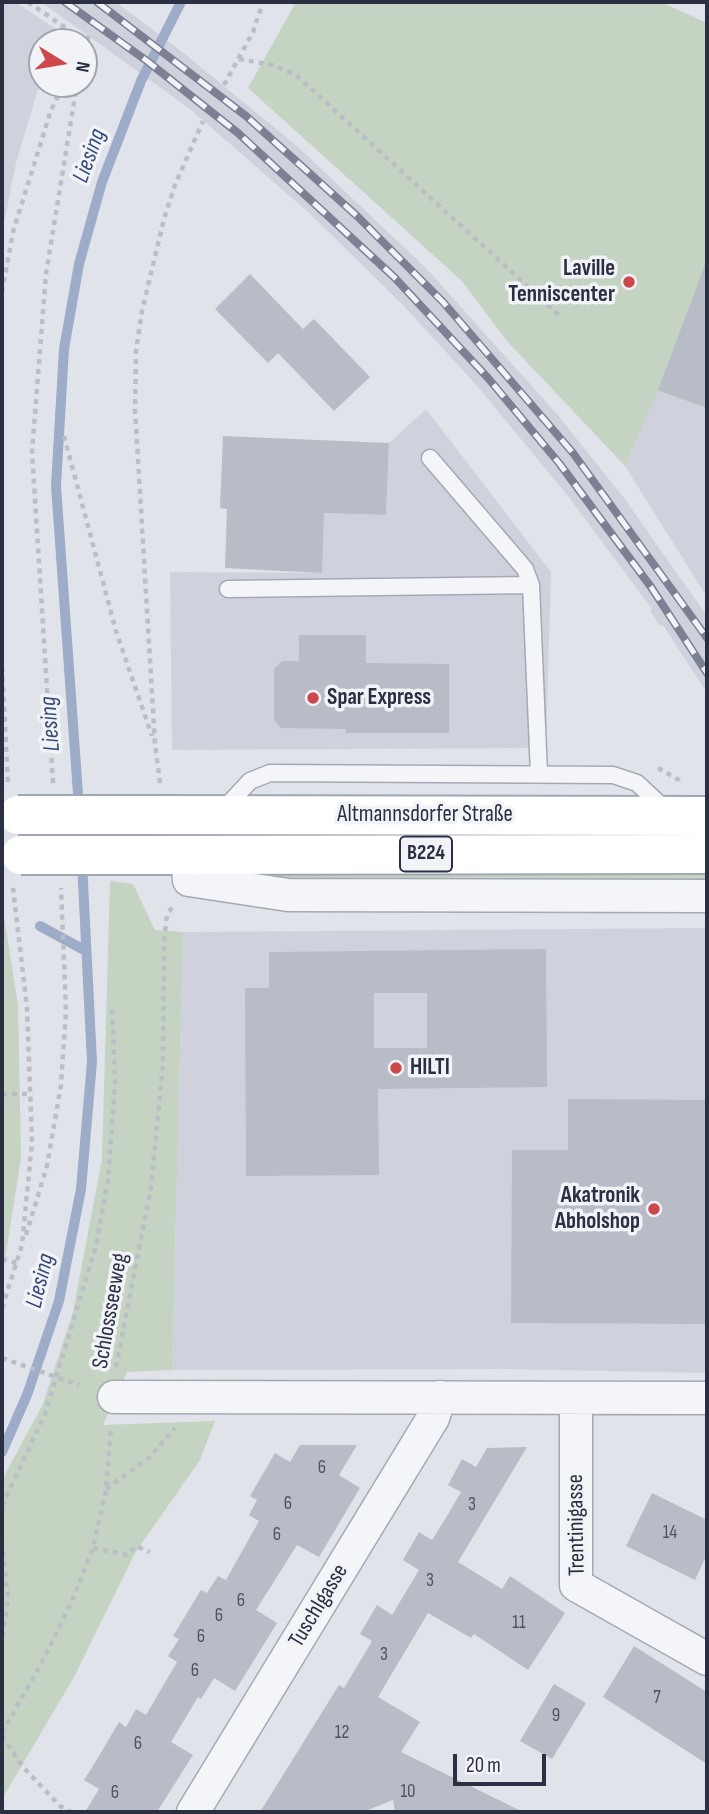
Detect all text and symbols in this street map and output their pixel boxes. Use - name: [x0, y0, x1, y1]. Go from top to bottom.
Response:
- north arrow: [28, 28, 98, 98]
- text: N: [70, 60, 94, 74]
- water label: Liesing: [67, 125, 113, 187]
- place label: Laville Tenniscenter: [508, 255, 615, 309]
- marker: Laville Tenniscenter: [621, 274, 637, 290]
- place label: Spar Express: [327, 684, 431, 712]
- marker: Spar Express: [305, 690, 321, 706]
- water label: Liesing: [35, 696, 67, 752]
- street label: Altmannsdorfer Straße: [337, 801, 513, 829]
- road number: B224: [400, 836, 452, 872]
- place label: HILTI: [410, 1054, 450, 1082]
- marker: HILTI: [388, 1060, 404, 1076]
- place label: Akatronik Abholshop: [555, 1182, 640, 1236]
- marker: Akatronik Abholshop: [646, 1201, 662, 1217]
- water label: Liesing: [20, 1251, 62, 1311]
- street label: Schlossseeweg: [87, 1251, 135, 1371]
- house number: 6: [318, 1457, 326, 1479]
- street label: Trentinigasse: [562, 1474, 592, 1576]
- house number: 6: [284, 1493, 292, 1515]
- house number: 3: [468, 1494, 476, 1516]
- house number: 14: [663, 1522, 677, 1544]
- house number: 6: [273, 1524, 281, 1546]
- street label: Tuschlgasse: [283, 1559, 355, 1653]
- house number: 3: [426, 1570, 434, 1592]
- house number: 6: [237, 1590, 245, 1612]
- house number: 6: [215, 1605, 223, 1627]
- house number: 11: [512, 1612, 526, 1634]
- house number: 6: [197, 1626, 205, 1648]
- house number: 3: [380, 1644, 388, 1666]
- house number: 6: [191, 1660, 199, 1682]
- house number: 7: [653, 1687, 661, 1709]
- house number: 9: [552, 1705, 560, 1727]
- house number: 12: [335, 1722, 349, 1744]
- house number: 6: [134, 1733, 142, 1755]
- scale bar: [457, 1741, 550, 1785]
- text: 20 m: [466, 1753, 501, 1778]
- house number: 10: [400, 1781, 416, 1803]
- house number: 6: [111, 1782, 119, 1804]

